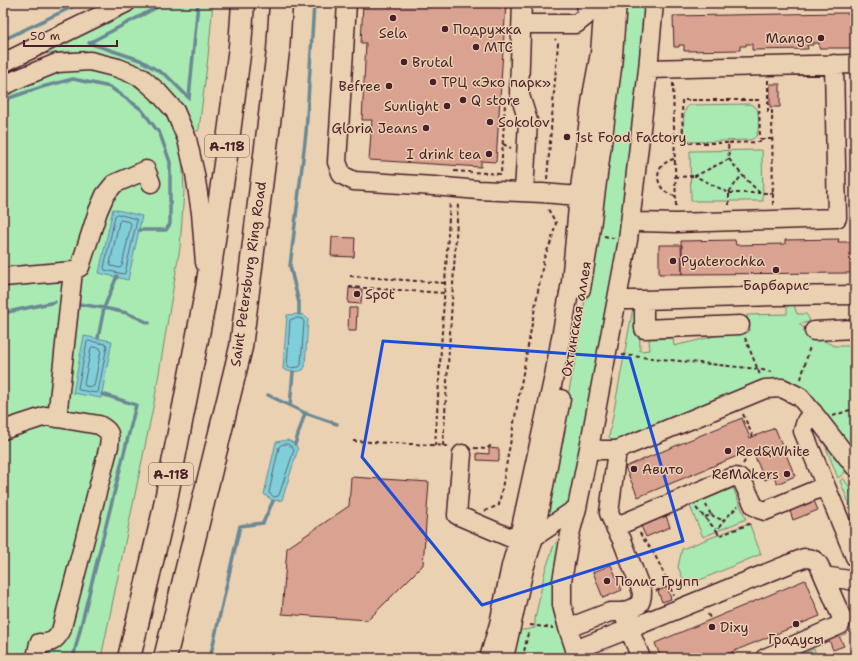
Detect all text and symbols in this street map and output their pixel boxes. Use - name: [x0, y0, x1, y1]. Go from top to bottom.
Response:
- marker: Sela: [388, 13, 398, 23]
- place label: Подружка: [453, 20, 522, 38]
- scale bar: [24, 22, 117, 48]
- place label: Sela: [379, 24, 407, 42]
- marker: Подружка: [440, 24, 450, 34]
- text: 50 m: [30, 28, 60, 44]
- place label: Mango: [765, 29, 813, 47]
- marker: Mango: [816, 33, 826, 43]
- place label: МТС: [484, 38, 513, 56]
- marker: МТС: [471, 42, 481, 52]
- place label: Brutal: [412, 53, 454, 71]
- marker: Brutal: [399, 57, 409, 67]
- place label: ТРЦ «Эко парк»: [441, 73, 551, 91]
- place label: Befree: [339, 77, 381, 95]
- marker: ТРЦ «Эко парк»: [428, 77, 438, 87]
- marker: Befree: [384, 81, 394, 91]
- place label: Q store: [471, 91, 520, 109]
- marker: Q store: [458, 95, 468, 105]
- place label: Sunlight: [384, 97, 439, 115]
- marker: Sunlight: [442, 101, 452, 111]
- place label: Sokolov: [498, 113, 550, 131]
- marker: Sokolov: [485, 117, 495, 127]
- place label: Gloria Jeans: [332, 119, 418, 137]
- marker: Gloria Jeans: [421, 123, 431, 133]
- place label: 1st Food Factory: [575, 128, 686, 146]
- marker: 1st Food Factory: [562, 132, 572, 142]
- road number: А-118: [205, 135, 249, 157]
- place label: I drink tea: [406, 145, 481, 163]
- marker: I drink tea: [484, 149, 494, 159]
- street label: Saint Petersburg Ring Road: [226, 180, 270, 368]
- place label: Pyaterochka: [681, 252, 765, 270]
- marker: Pyaterochka: [668, 256, 678, 266]
- street label: Охтинская аллея: [557, 260, 595, 378]
- marker: Барбарис: [771, 265, 781, 275]
- place label: Барбарис: [743, 276, 809, 294]
- place label: Spot: [365, 285, 395, 303]
- marker: Spot: [352, 289, 362, 299]
- place label: Red&White: [736, 442, 810, 460]
- marker: Red&White: [723, 446, 733, 456]
- place label: Авито: [642, 460, 683, 478]
- road number: А-118: [149, 463, 193, 485]
- marker: Авито: [629, 464, 639, 474]
- place label: ReMakers: [712, 465, 779, 483]
- marker: ReMakers: [782, 469, 792, 479]
- place label: Полис Групп: [615, 572, 699, 590]
- marker: Полис Групп: [602, 576, 612, 586]
- place label: Dixy: [720, 618, 749, 636]
- marker: Градусы: [791, 619, 801, 629]
- marker: Dixy: [707, 622, 717, 632]
- place label: Градусы: [768, 630, 824, 648]

